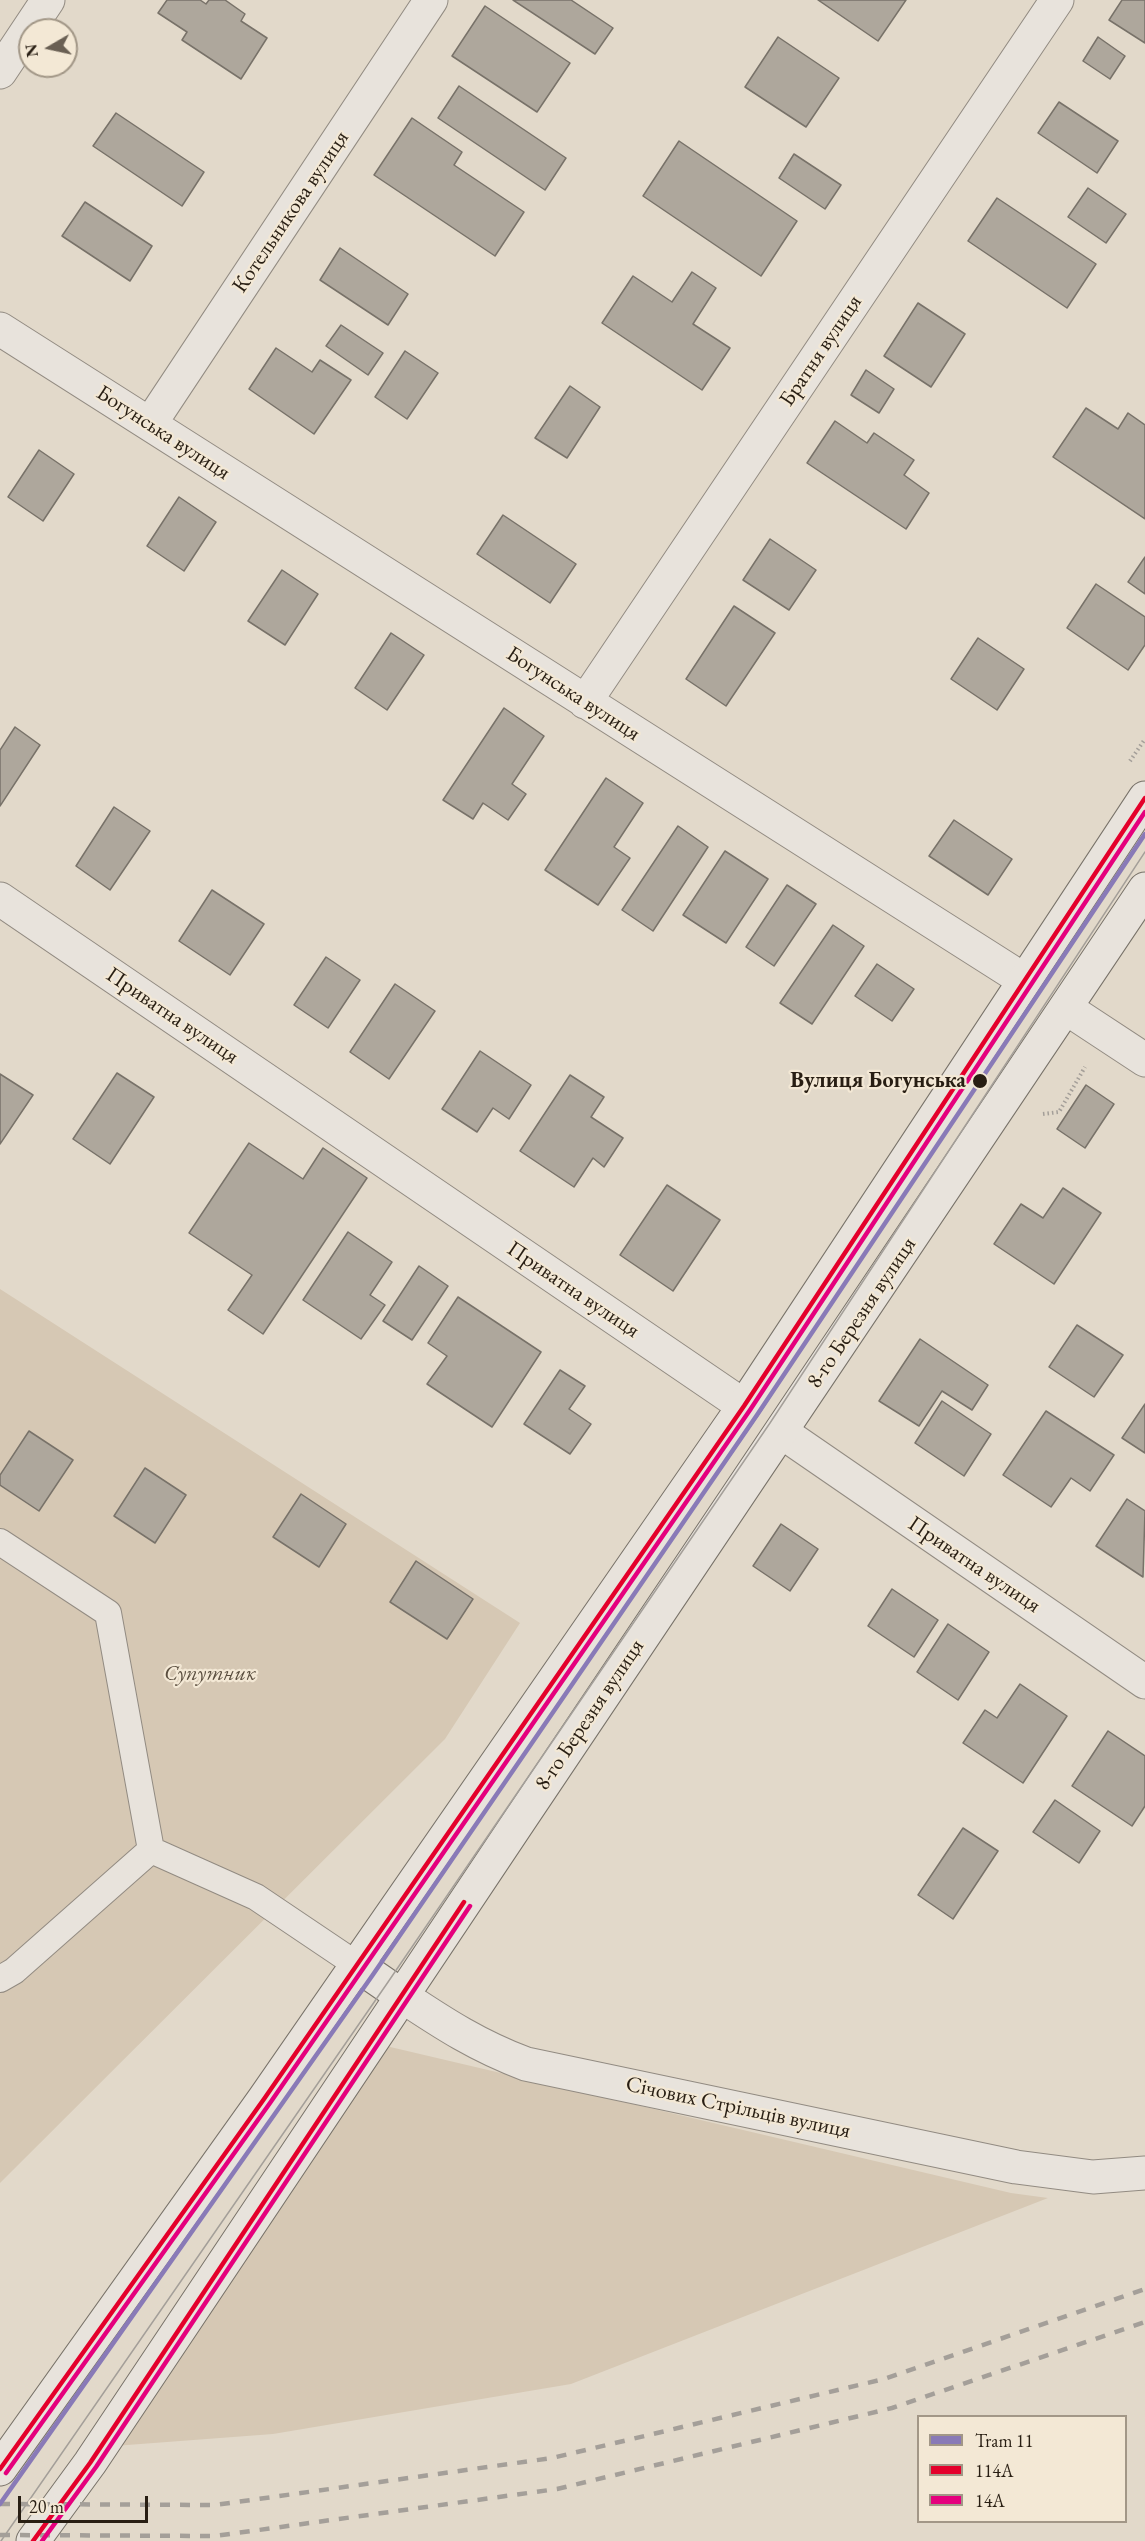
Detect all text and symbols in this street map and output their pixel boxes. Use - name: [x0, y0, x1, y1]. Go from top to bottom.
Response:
- north arrow: [18, 18, 78, 78]
- text: N: [20, 43, 43, 59]
- street label: Котельникова вулиця: [227, 126, 355, 298]
- street label: Братня вулиця: [774, 290, 868, 412]
- street label: Богунська вулиця: [91, 380, 235, 486]
- street label: Богунська вулиця: [501, 641, 645, 747]
- street label: Приватна вулиця: [101, 962, 243, 1070]
- place label: Вулиця Богунська: [790, 1068, 966, 1094]
- marker: Вулиця Богунська: [971, 1072, 989, 1090]
- street label: 8-го Березня вулиця: [802, 1232, 922, 1394]
- street label: Приватна вулиця: [502, 1236, 644, 1344]
- street label: Приватна вулиця: [903, 1511, 1045, 1619]
- street label: 8-го Березня вулиця: [530, 1634, 650, 1796]
- park label: Супутник: [164, 1661, 256, 1687]
- street label: Січових Стрільців вулиця: [623, 2071, 853, 2145]
- legend: [917, 2415, 1127, 2523]
- text: Tram 11: [975, 2429, 1033, 2452]
- text: 114А: [975, 2459, 1013, 2482]
- scale bar: [21, 2484, 152, 2522]
- text: 14А: [975, 2489, 1005, 2512]
- text: 20 m: [29, 2495, 64, 2518]

